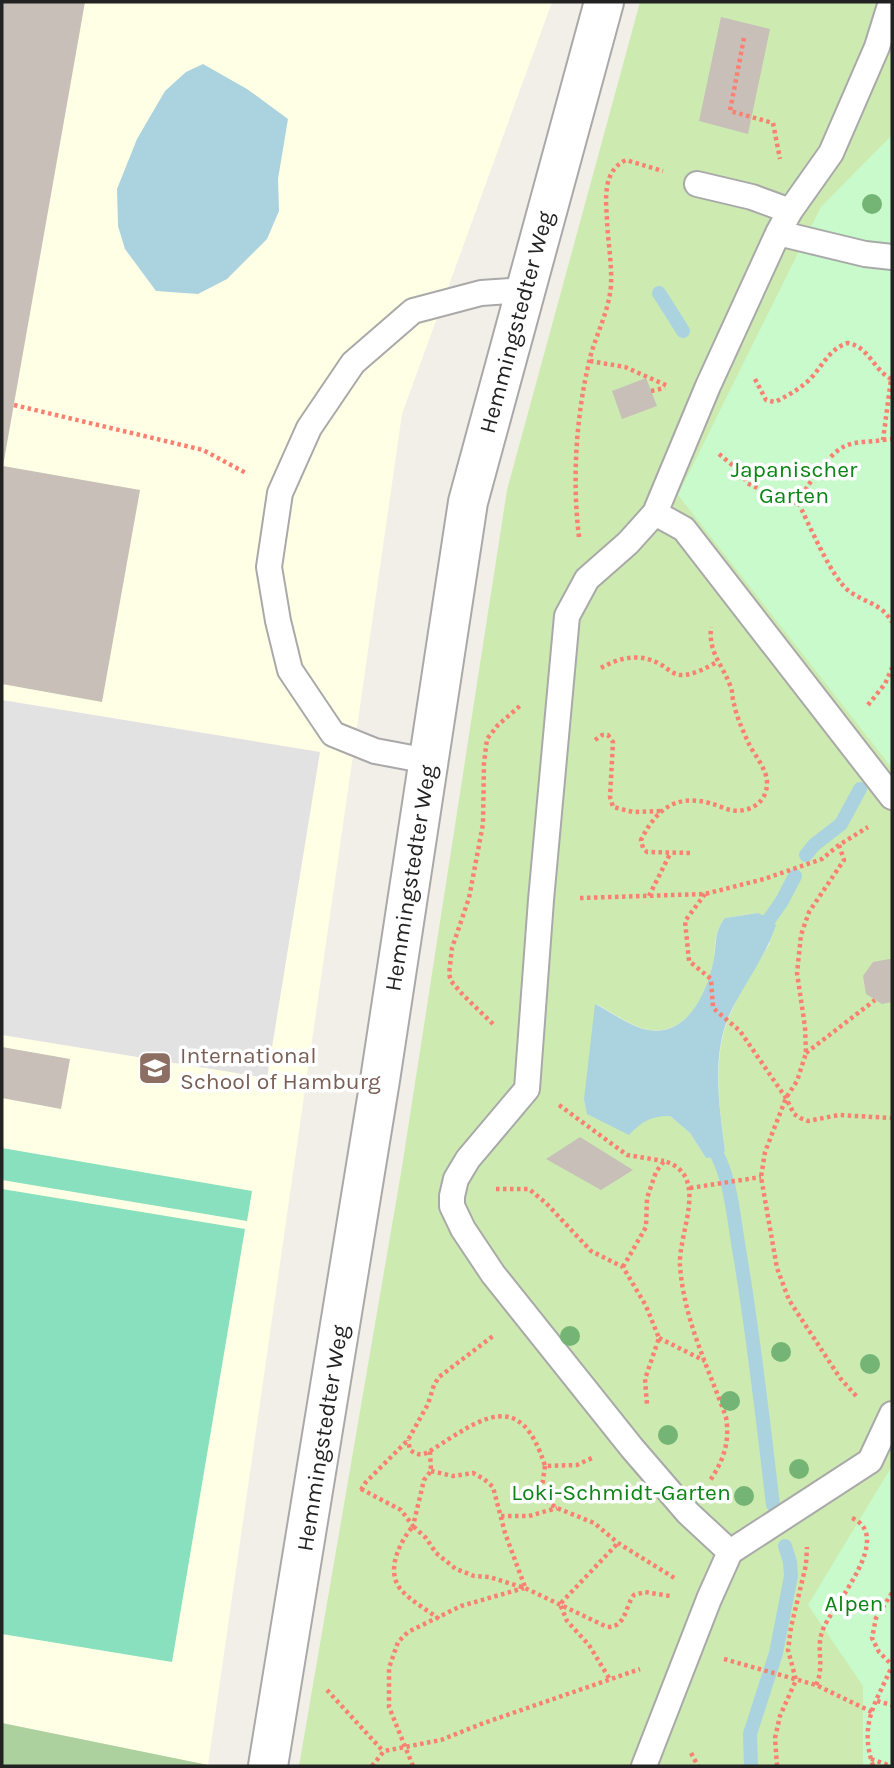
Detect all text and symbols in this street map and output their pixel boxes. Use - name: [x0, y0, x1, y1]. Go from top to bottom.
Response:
- street label: Hemmingstedter Weg: [474, 208, 559, 436]
- park label: Japanischer Garten: [731, 456, 858, 509]
- street label: Hemmingstedter Weg: [379, 763, 442, 993]
- place label: International School of Hamburg: [180, 1042, 381, 1095]
- school or university icon: International School of Hamburg: [136, 1049, 174, 1087]
- street label: Hemmingstedter Weg: [291, 1323, 354, 1553]
- park label: Loki-Schmidt-Garten: [511, 1479, 731, 1506]
- park label: Alpen: [825, 1590, 883, 1617]

